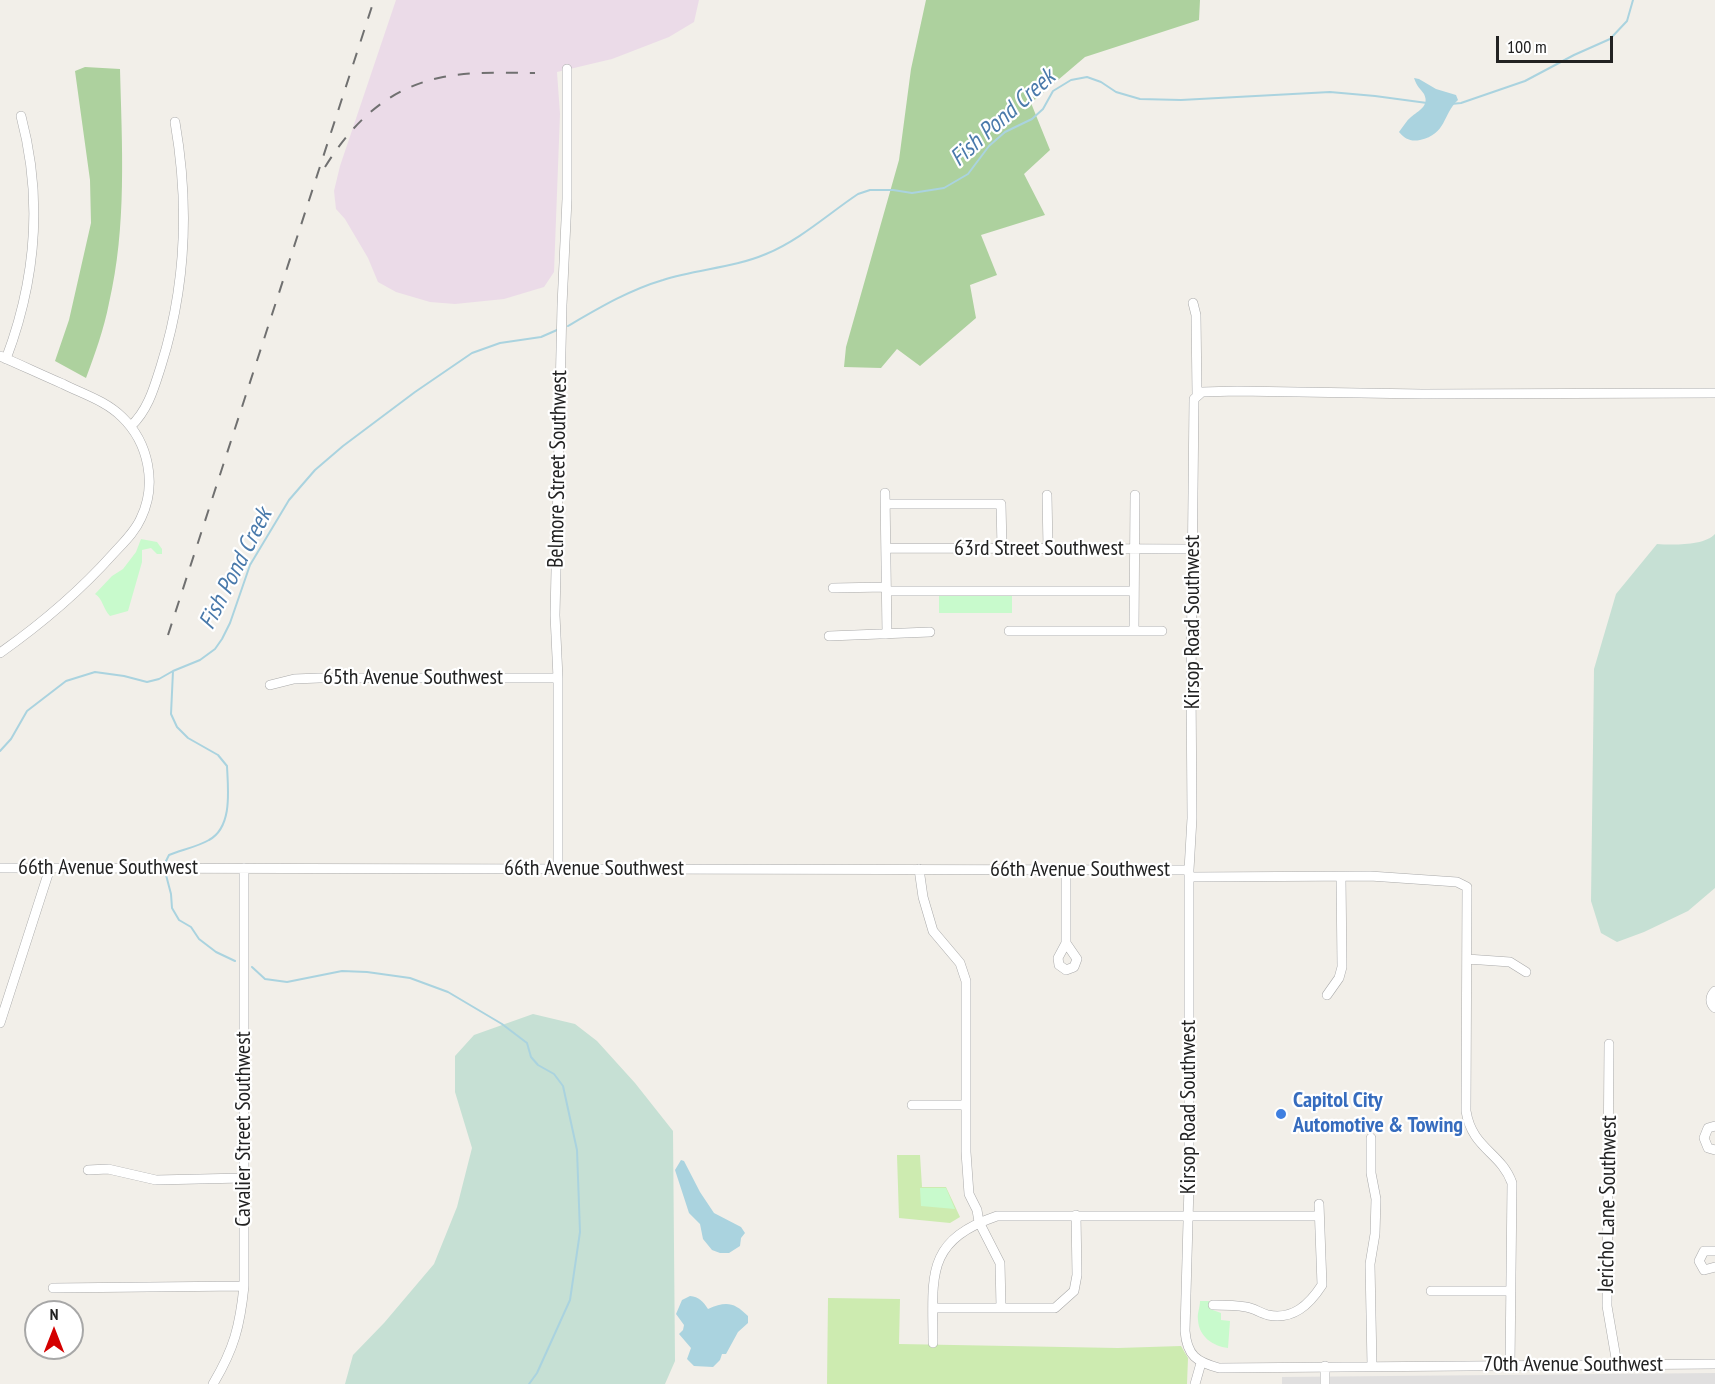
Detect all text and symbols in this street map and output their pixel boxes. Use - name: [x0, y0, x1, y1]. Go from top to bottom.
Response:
- scale bar: [1499, 24, 1616, 62]
- text: 100 m: [1507, 35, 1547, 58]
- water label: Fish Pond Creek: [944, 63, 1062, 173]
- street label: Belmore Street Southwest: [543, 370, 573, 568]
- water label: Fish Pond Creek: [193, 504, 279, 634]
- street label: Kirsop Road Southwest: [1180, 535, 1206, 709]
- street label: 63rd Street Southwest: [954, 536, 1124, 562]
- street label: 65th Avenue Southwest: [323, 665, 503, 691]
- street label: 66th Avenue Southwest: [18, 855, 198, 881]
- street label: 66th Avenue Southwest: [504, 856, 684, 882]
- street label: 66th Avenue Southwest: [990, 857, 1170, 883]
- street label: Kirsop Road Southwest: [1176, 1020, 1202, 1194]
- street label: Cavalier Street Southwest: [231, 1031, 257, 1227]
- place label: Capitol City Automotive & Towing: [1293, 1088, 1463, 1140]
- marker: Capitol City Automotive & Towing: [1274, 1107, 1288, 1121]
- street label: Jericho Lane Southwest: [1593, 1115, 1623, 1293]
- north arrow: [24, 1300, 84, 1360]
- text: N: [50, 1304, 58, 1324]
- street label: 70th Avenue Southwest: [1483, 1352, 1663, 1378]

